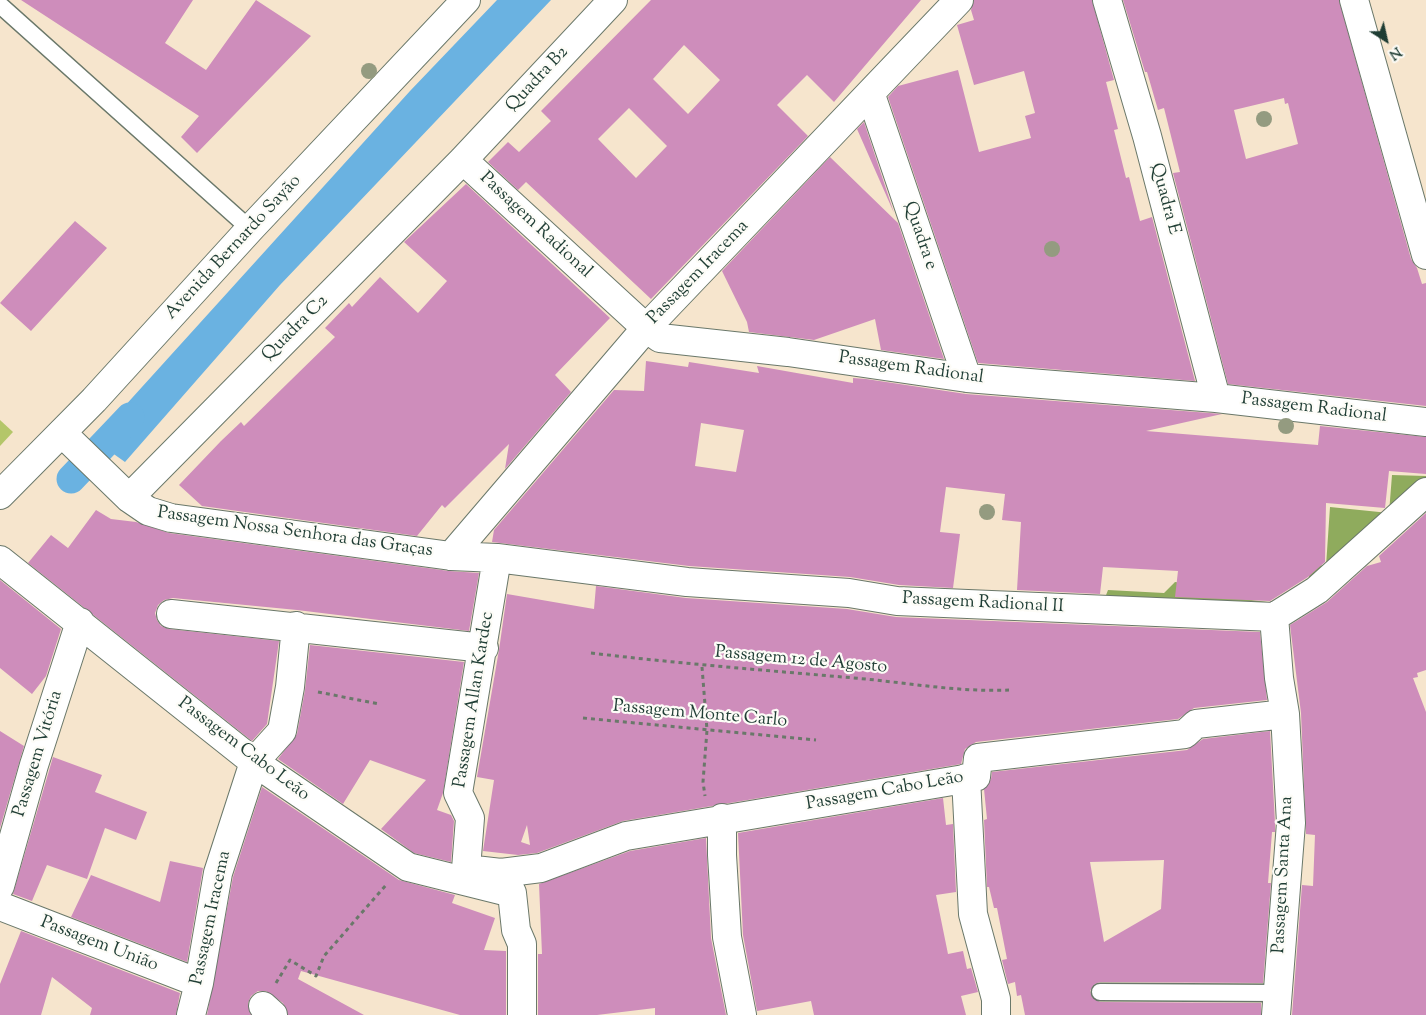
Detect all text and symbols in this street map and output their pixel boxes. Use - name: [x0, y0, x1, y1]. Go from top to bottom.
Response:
- north arrow: [1361, 15, 1411, 65]
- text: N: [1384, 41, 1405, 64]
- street label: Quadra B2: [502, 43, 574, 117]
- street label: Quadra E: [1144, 161, 1184, 237]
- street label: Passagem Radional: [474, 168, 596, 284]
- street label: Avenida Bernardo Sayão: [161, 171, 307, 325]
- street label: Quadra e: [897, 199, 941, 273]
- street label: Passagem Iracema: [644, 216, 754, 330]
- street label: Quadra C2: [258, 291, 334, 367]
- street label: Passagem Radional: [837, 348, 985, 390]
- street label: Passagem Radional: [1240, 389, 1388, 429]
- street label: Passagem Nossa Senhora das Graças: [156, 503, 434, 563]
- street label: Passagem Radional II: [902, 589, 1064, 619]
- street label: Passagem Allan Kardec: [450, 610, 500, 790]
- street label: Passagem 12 de Agosto: [714, 643, 888, 679]
- street label: Passagem Vitória: [10, 688, 68, 820]
- street label: Passagem Cabo Leão: [173, 693, 313, 807]
- street label: Passagem Monte Carlo: [612, 697, 788, 733]
- street label: Passagem Cabo Leão: [805, 768, 965, 816]
- street label: Passagem Santa Ana: [1269, 796, 1299, 954]
- street label: Passagem Iracema: [187, 849, 237, 987]
- street label: Passagem União: [37, 913, 161, 977]

